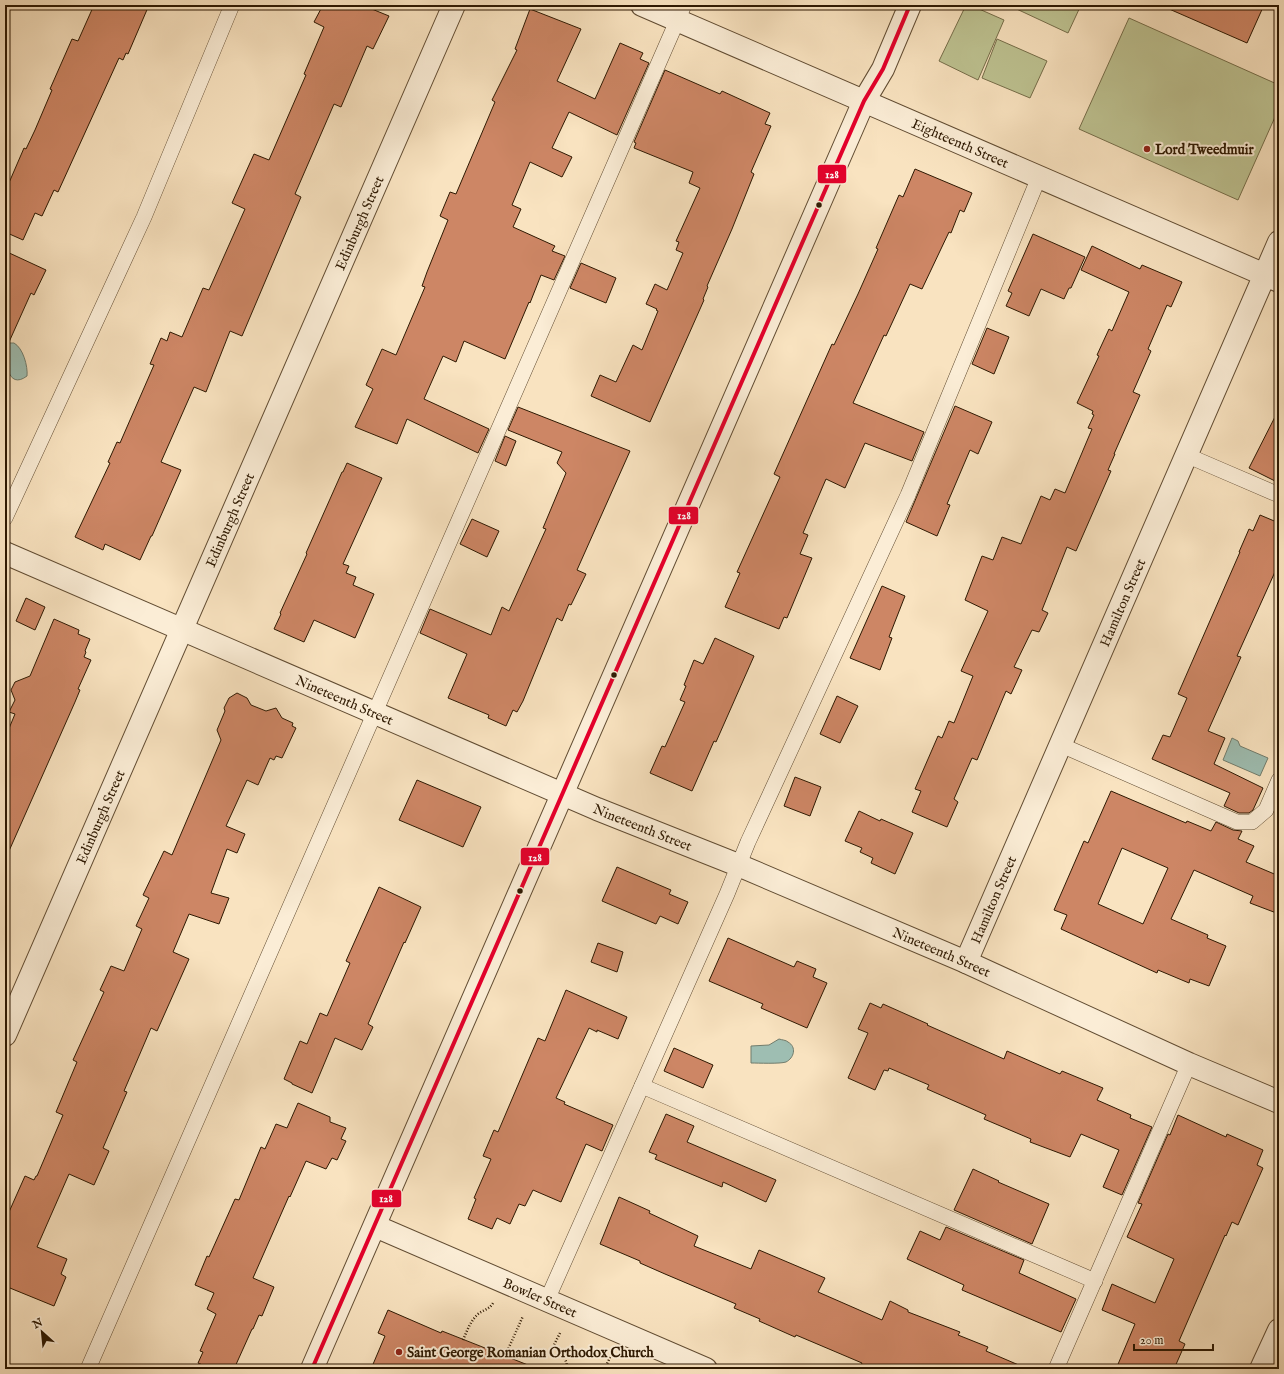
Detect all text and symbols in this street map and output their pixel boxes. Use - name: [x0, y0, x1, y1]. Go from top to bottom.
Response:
- street label: Eighteenth Street: [909, 115, 1011, 173]
- place label: Lord Tweedmuir: [1155, 141, 1254, 159]
- marker: Lord Tweedmuir: [1142, 144, 1152, 154]
- line badge: 128: [817, 164, 847, 184]
- text: 128: [825, 168, 839, 182]
- street label: Edinburgh Street: [332, 173, 388, 273]
- unlabelled marker: [814, 200, 824, 210]
- street label: Edinburgh Street: [202, 470, 259, 570]
- line badge: 128: [668, 506, 699, 525]
- text: 128: [677, 509, 691, 523]
- street label: Hamilton Street: [1096, 556, 1150, 650]
- unlabelled marker: [609, 670, 619, 680]
- street label: Nineteenth Street: [292, 672, 396, 730]
- street label: Edinburgh Street: [73, 767, 130, 867]
- street label: Nineteenth Street: [590, 800, 694, 856]
- line badge: 128: [520, 847, 550, 866]
- text: 128: [528, 851, 542, 865]
- street label: Hamilton Street: [967, 853, 1021, 947]
- unlabelled marker: [515, 886, 525, 896]
- street label: Nineteenth Street: [889, 924, 993, 982]
- line badge: 128: [371, 1189, 402, 1208]
- text: 128: [379, 1192, 393, 1206]
- street label: Bowler Street: [500, 1274, 580, 1322]
- north arrow: [22, 1312, 62, 1352]
- text: N: [30, 1315, 46, 1333]
- scale bar: [1134, 1326, 1213, 1352]
- text: 20 m: [1140, 1333, 1163, 1348]
- place label: Saint George Romanian Orthodox Church: [407, 1344, 654, 1362]
- marker: Saint George Romanian Orthodox Church: [394, 1347, 404, 1357]

